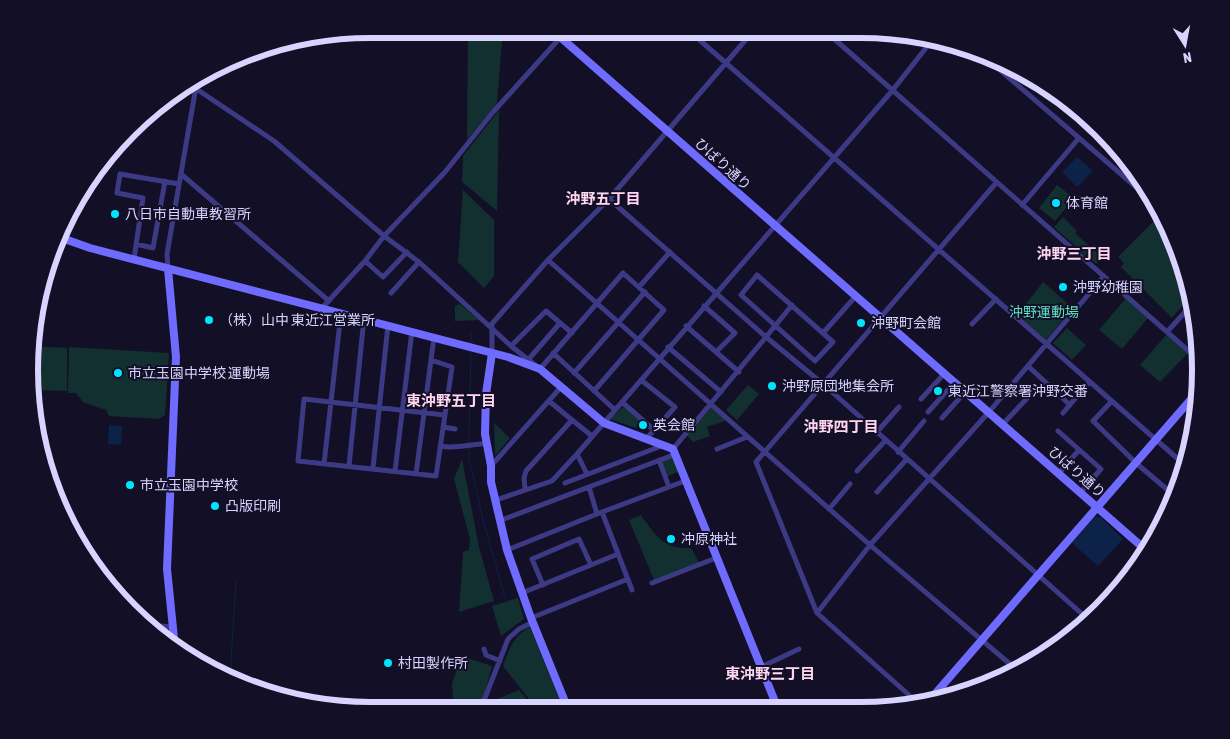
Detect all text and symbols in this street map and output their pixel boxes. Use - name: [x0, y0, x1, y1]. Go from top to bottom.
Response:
- north arrow: [1160, 20, 1210, 70]
- text: N: [1182, 49, 1193, 66]
- street label: ひばり通り: [692, 135, 754, 193]
- district label: 沖野五丁目: [565, 190, 641, 207]
- place label: 体育館: [1066, 195, 1108, 211]
- marker: 体育館: [1050, 197, 1062, 209]
- place label: 八日市自動車教習所: [125, 206, 251, 222]
- marker: 八日市自動車教習所: [109, 208, 121, 220]
- district label: 沖野三丁目: [1036, 245, 1112, 262]
- place label: 沖野幼稚園: [1073, 279, 1143, 295]
- marker: 沖野幼稚園: [1057, 281, 1069, 293]
- park label: 沖野運動場: [1009, 304, 1079, 320]
- place label: （株）山中 東近江営業所: [219, 312, 375, 328]
- marker: （株）山中 東近江営業所: [203, 314, 215, 326]
- place label: 沖野町会館: [871, 315, 941, 331]
- marker: 沖野町会館: [855, 317, 867, 329]
- place label: 市立玉園中学校 運動場: [128, 365, 270, 381]
- marker: 市立玉園中学校 運動場: [112, 367, 124, 379]
- place label: 沖野原団地集会所: [782, 378, 894, 394]
- marker: 沖野原団地集会所: [766, 380, 778, 392]
- place label: 東近江警察署沖野交番: [948, 383, 1088, 399]
- marker: 東近江警察署沖野交番: [932, 385, 944, 397]
- district label: 東沖野五丁目: [406, 392, 496, 409]
- place label: 英会館: [653, 417, 695, 433]
- district label: 沖野四丁目: [803, 418, 879, 435]
- marker: 英会館: [637, 419, 649, 431]
- street label: ひばり通り: [1045, 443, 1109, 501]
- place label: 市立玉園中学校: [140, 477, 238, 493]
- marker: 市立玉園中学校: [124, 479, 136, 491]
- place label: 凸版印刷: [225, 498, 281, 514]
- marker: 凸版印刷: [209, 500, 221, 512]
- place label: 冲原神社: [681, 531, 737, 547]
- marker: 冲原神社: [665, 533, 677, 545]
- place label: 村田製作所: [398, 655, 468, 671]
- marker: 村田製作所: [382, 657, 394, 669]
- district label: 東沖野三丁目: [725, 665, 815, 682]

